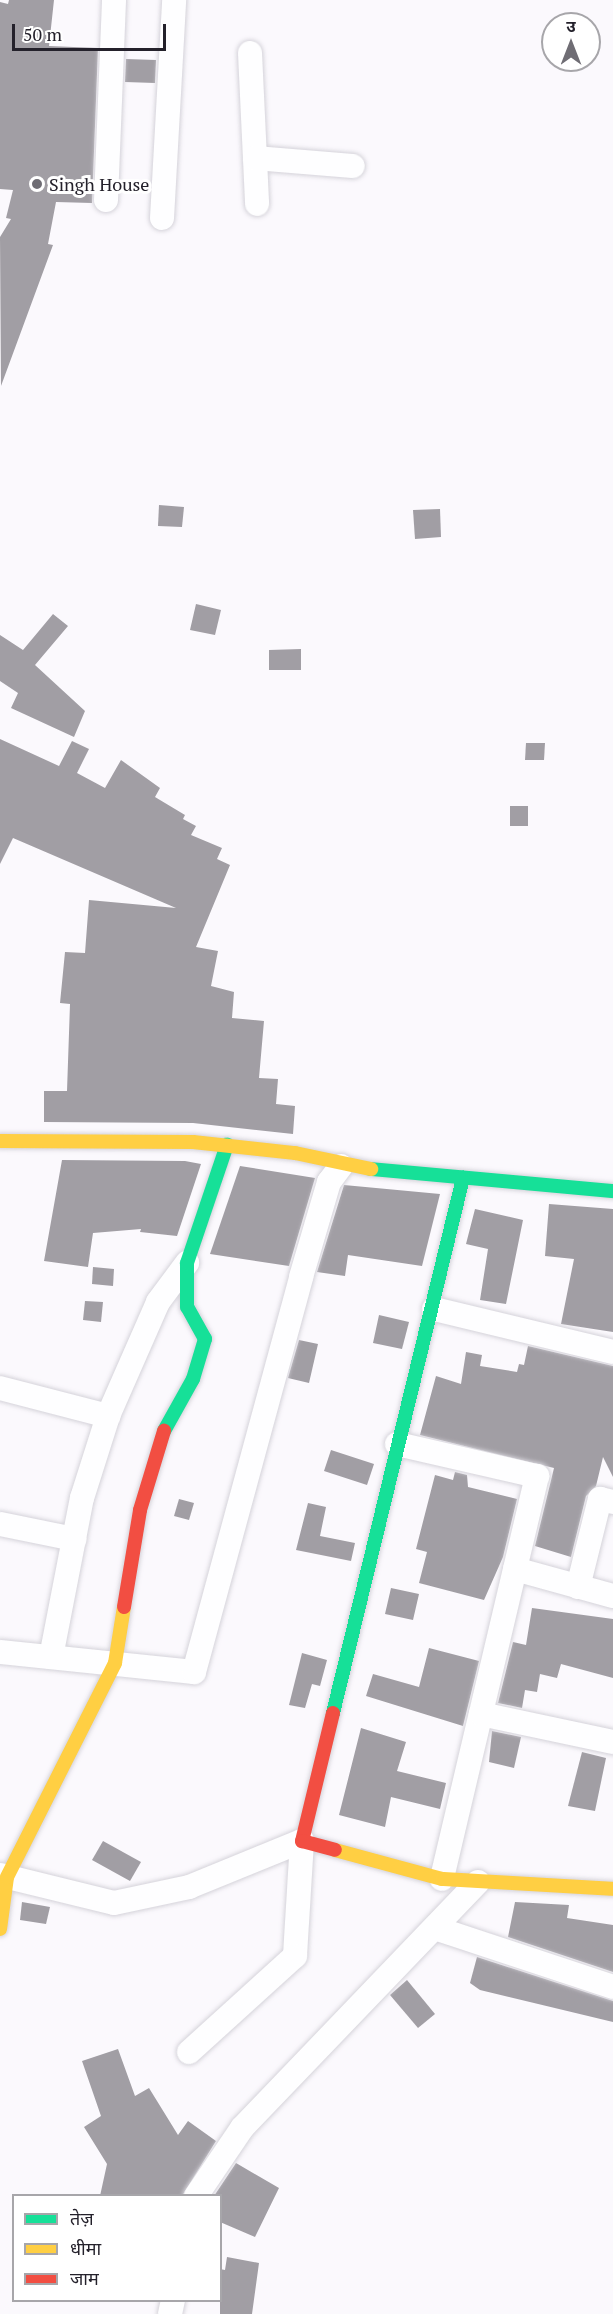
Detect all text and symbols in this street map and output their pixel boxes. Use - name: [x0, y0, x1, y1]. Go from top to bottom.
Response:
- scale bar: [15, 12, 170, 50]
- north arrow: [541, 12, 601, 72]
- text: उ: [566, 15, 576, 37]
- text: 50 m: [23, 22, 62, 46]
- place label: Singh House: [49, 173, 149, 195]
- marker: Singh House: [30, 177, 44, 191]
- legend: [12, 2194, 222, 2302]
- text: तेज़: [70, 2206, 94, 2230]
- text: धीमा: [70, 2236, 101, 2260]
- text: जाम: [70, 2266, 99, 2290]

